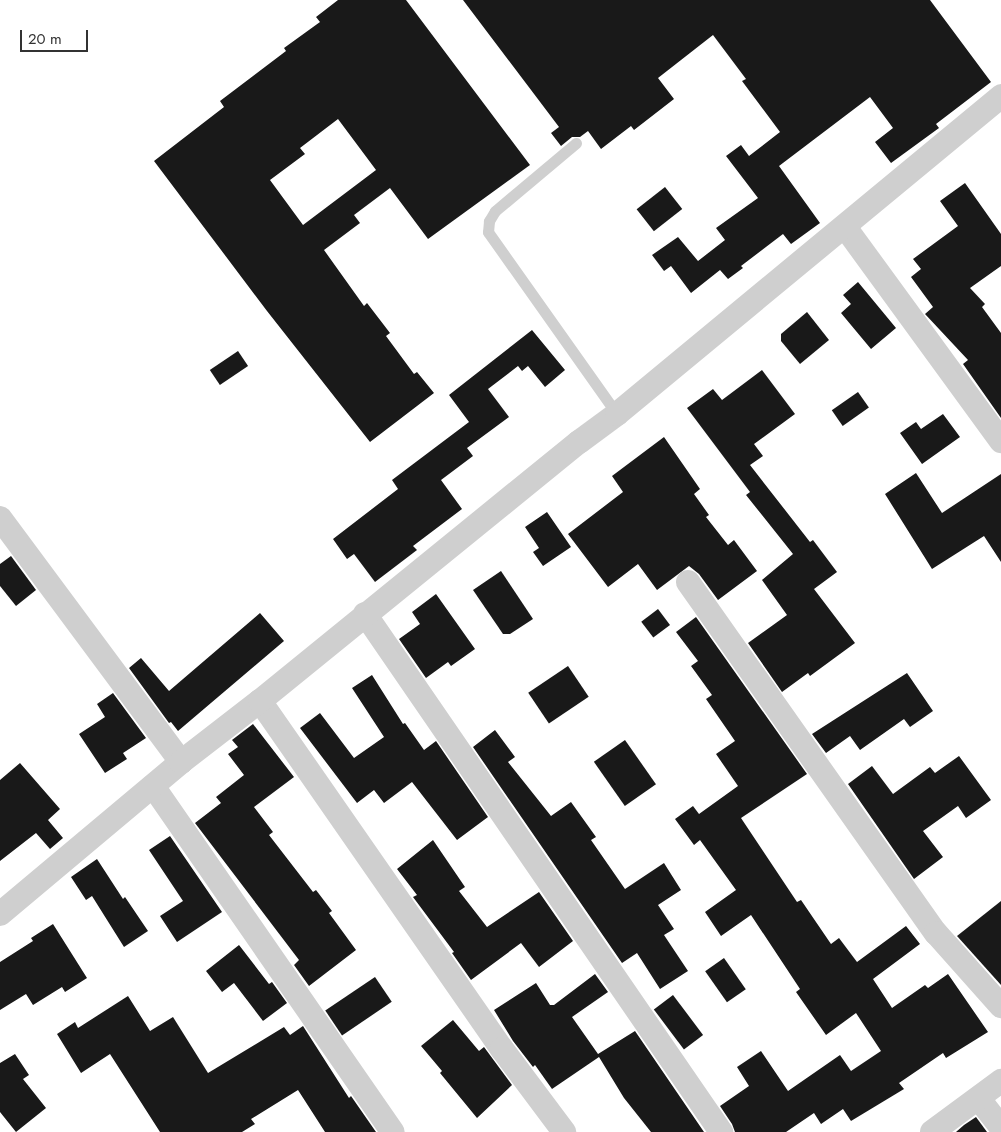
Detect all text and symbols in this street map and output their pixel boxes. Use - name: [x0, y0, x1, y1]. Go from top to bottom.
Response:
- scale bar: [22, 20, 90, 52]
- text: 20 m: [28, 28, 62, 50]

